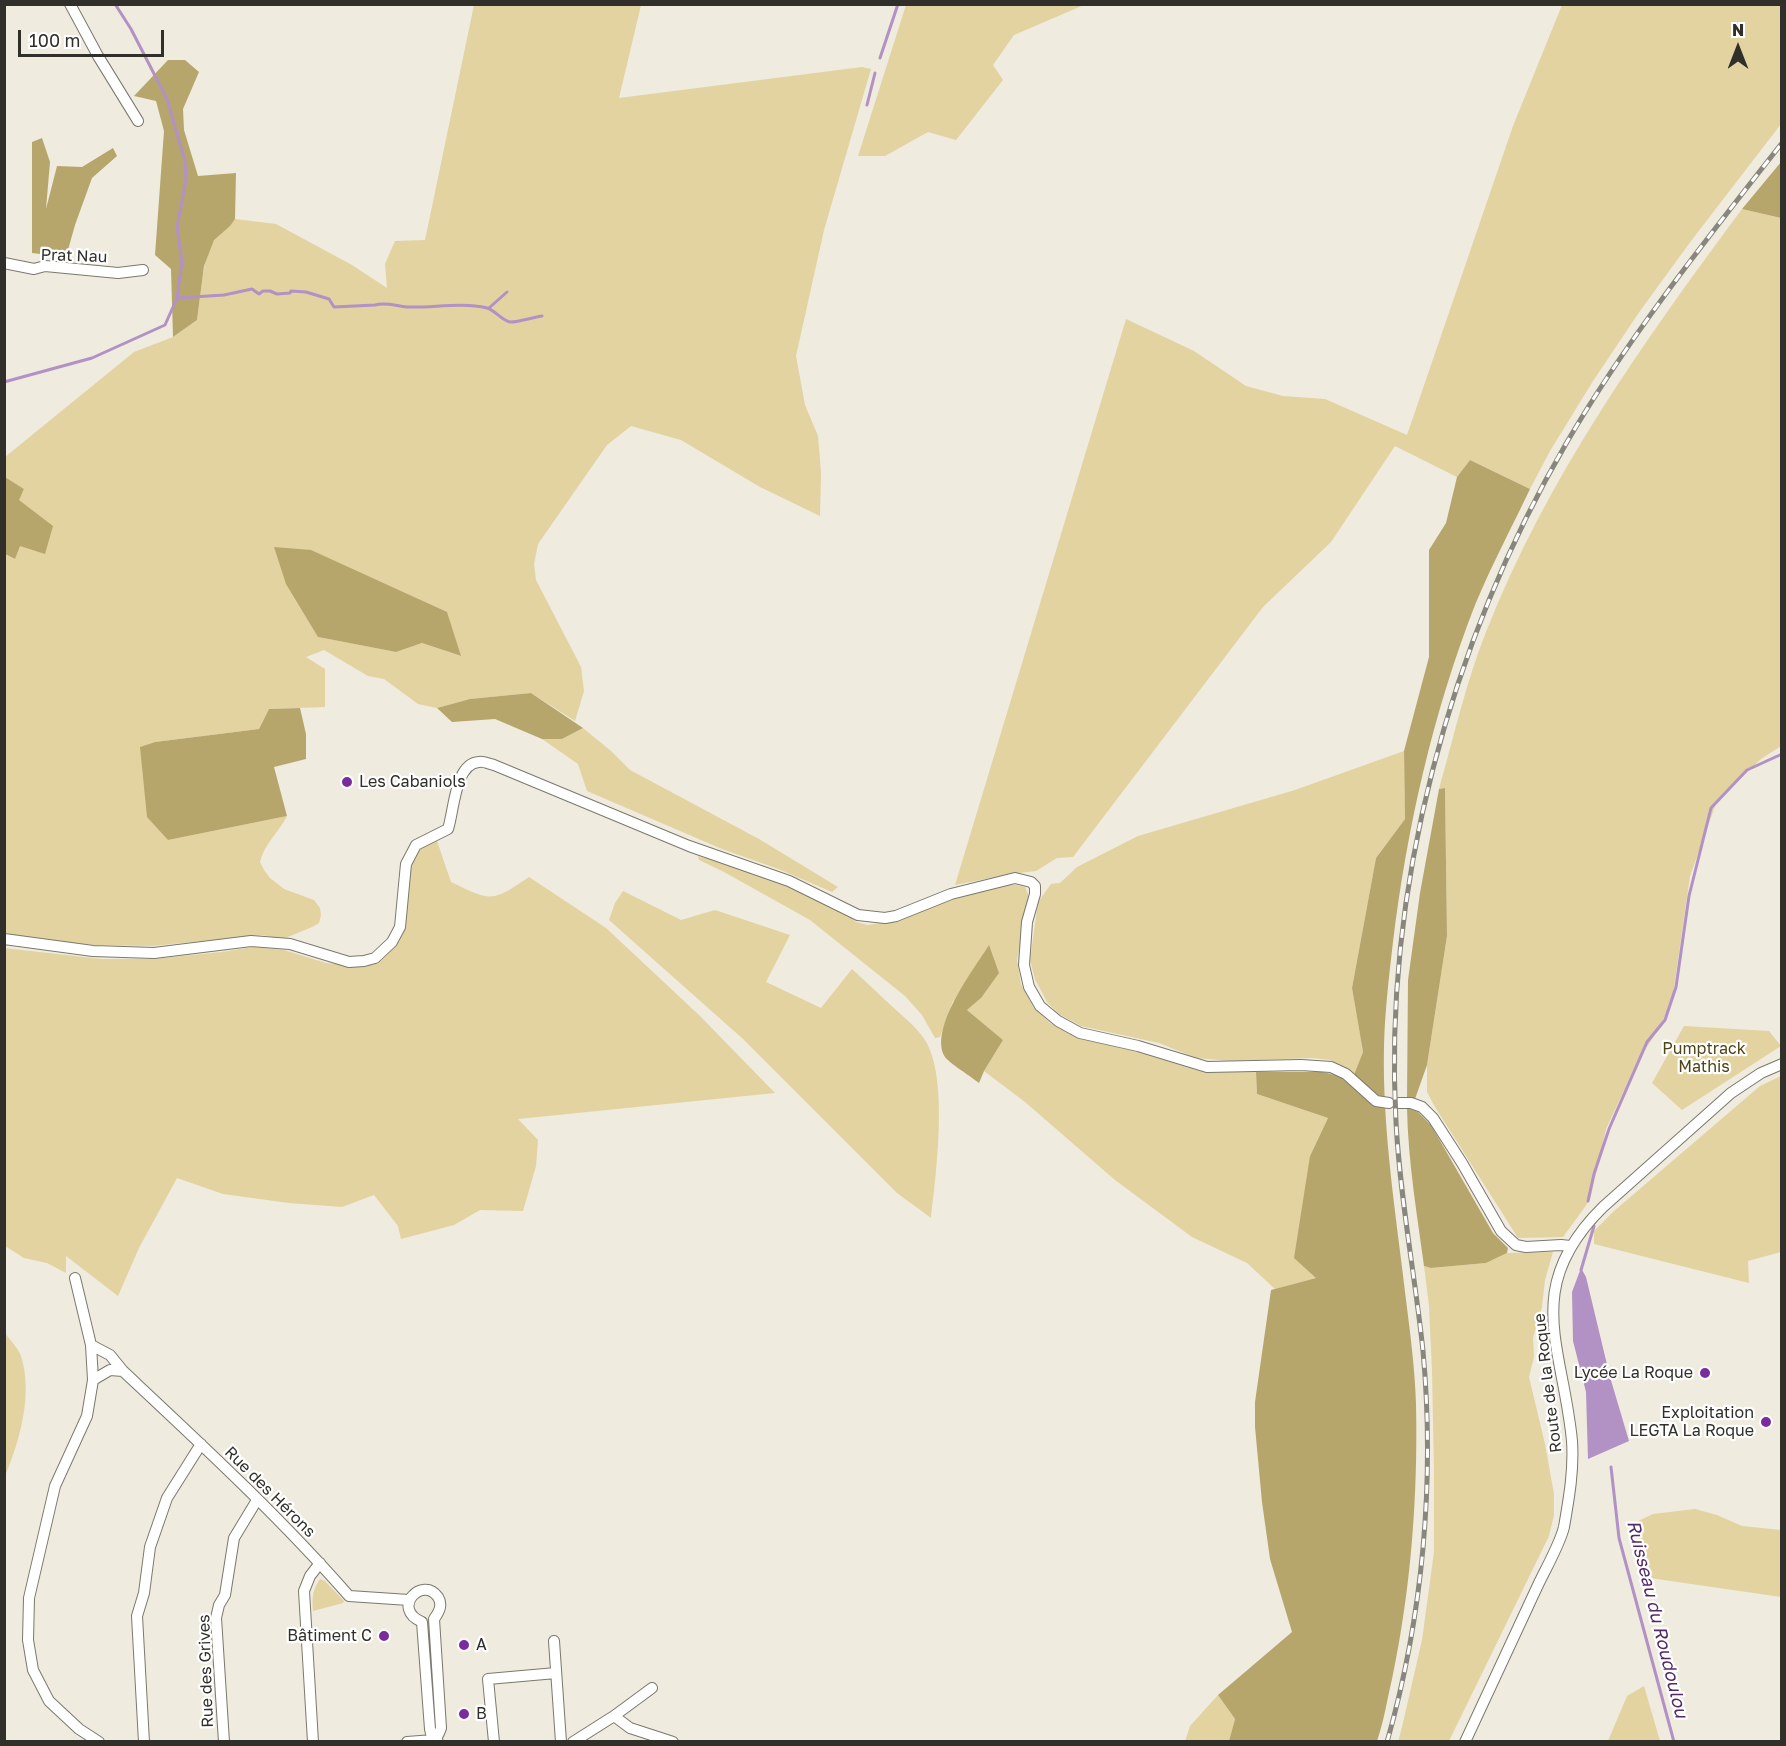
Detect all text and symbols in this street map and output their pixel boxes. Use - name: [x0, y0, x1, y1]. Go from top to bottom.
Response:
- scale bar: [21, 18, 166, 56]
- north arrow: [1708, 18, 1768, 78]
- text: N: [1732, 20, 1744, 40]
- text: 100 m: [29, 29, 80, 51]
- street label: Prat Nau: [40, 245, 108, 267]
- place label: Les Cabaniols: [359, 772, 466, 792]
- marker: Les Cabaniols: [340, 775, 354, 789]
- park label: Pumptrack Mathis: [1662, 1039, 1746, 1077]
- street label: Route de la Roque: [1530, 1312, 1566, 1454]
- place label: Lycée La Roque: [1574, 1363, 1693, 1383]
- marker: Lycée La Roque: [1698, 1366, 1712, 1380]
- place label: Exploitation LEGTA La Roque: [1629, 1403, 1754, 1441]
- marker: Exploitation LEGTA La Roque: [1759, 1415, 1773, 1429]
- street label: Rue des Hérons: [221, 1443, 319, 1541]
- water label: Ruisseau du Roudoulou: [1622, 1518, 1692, 1720]
- street label: Rue des Grives: [194, 1614, 218, 1728]
- place label: Bâtiment C: [287, 1626, 372, 1646]
- marker: Bâtiment C: [377, 1629, 391, 1643]
- place label: A: [476, 1635, 487, 1655]
- marker: A: [457, 1638, 471, 1652]
- place label: B: [476, 1704, 487, 1724]
- marker: B: [457, 1707, 471, 1721]

